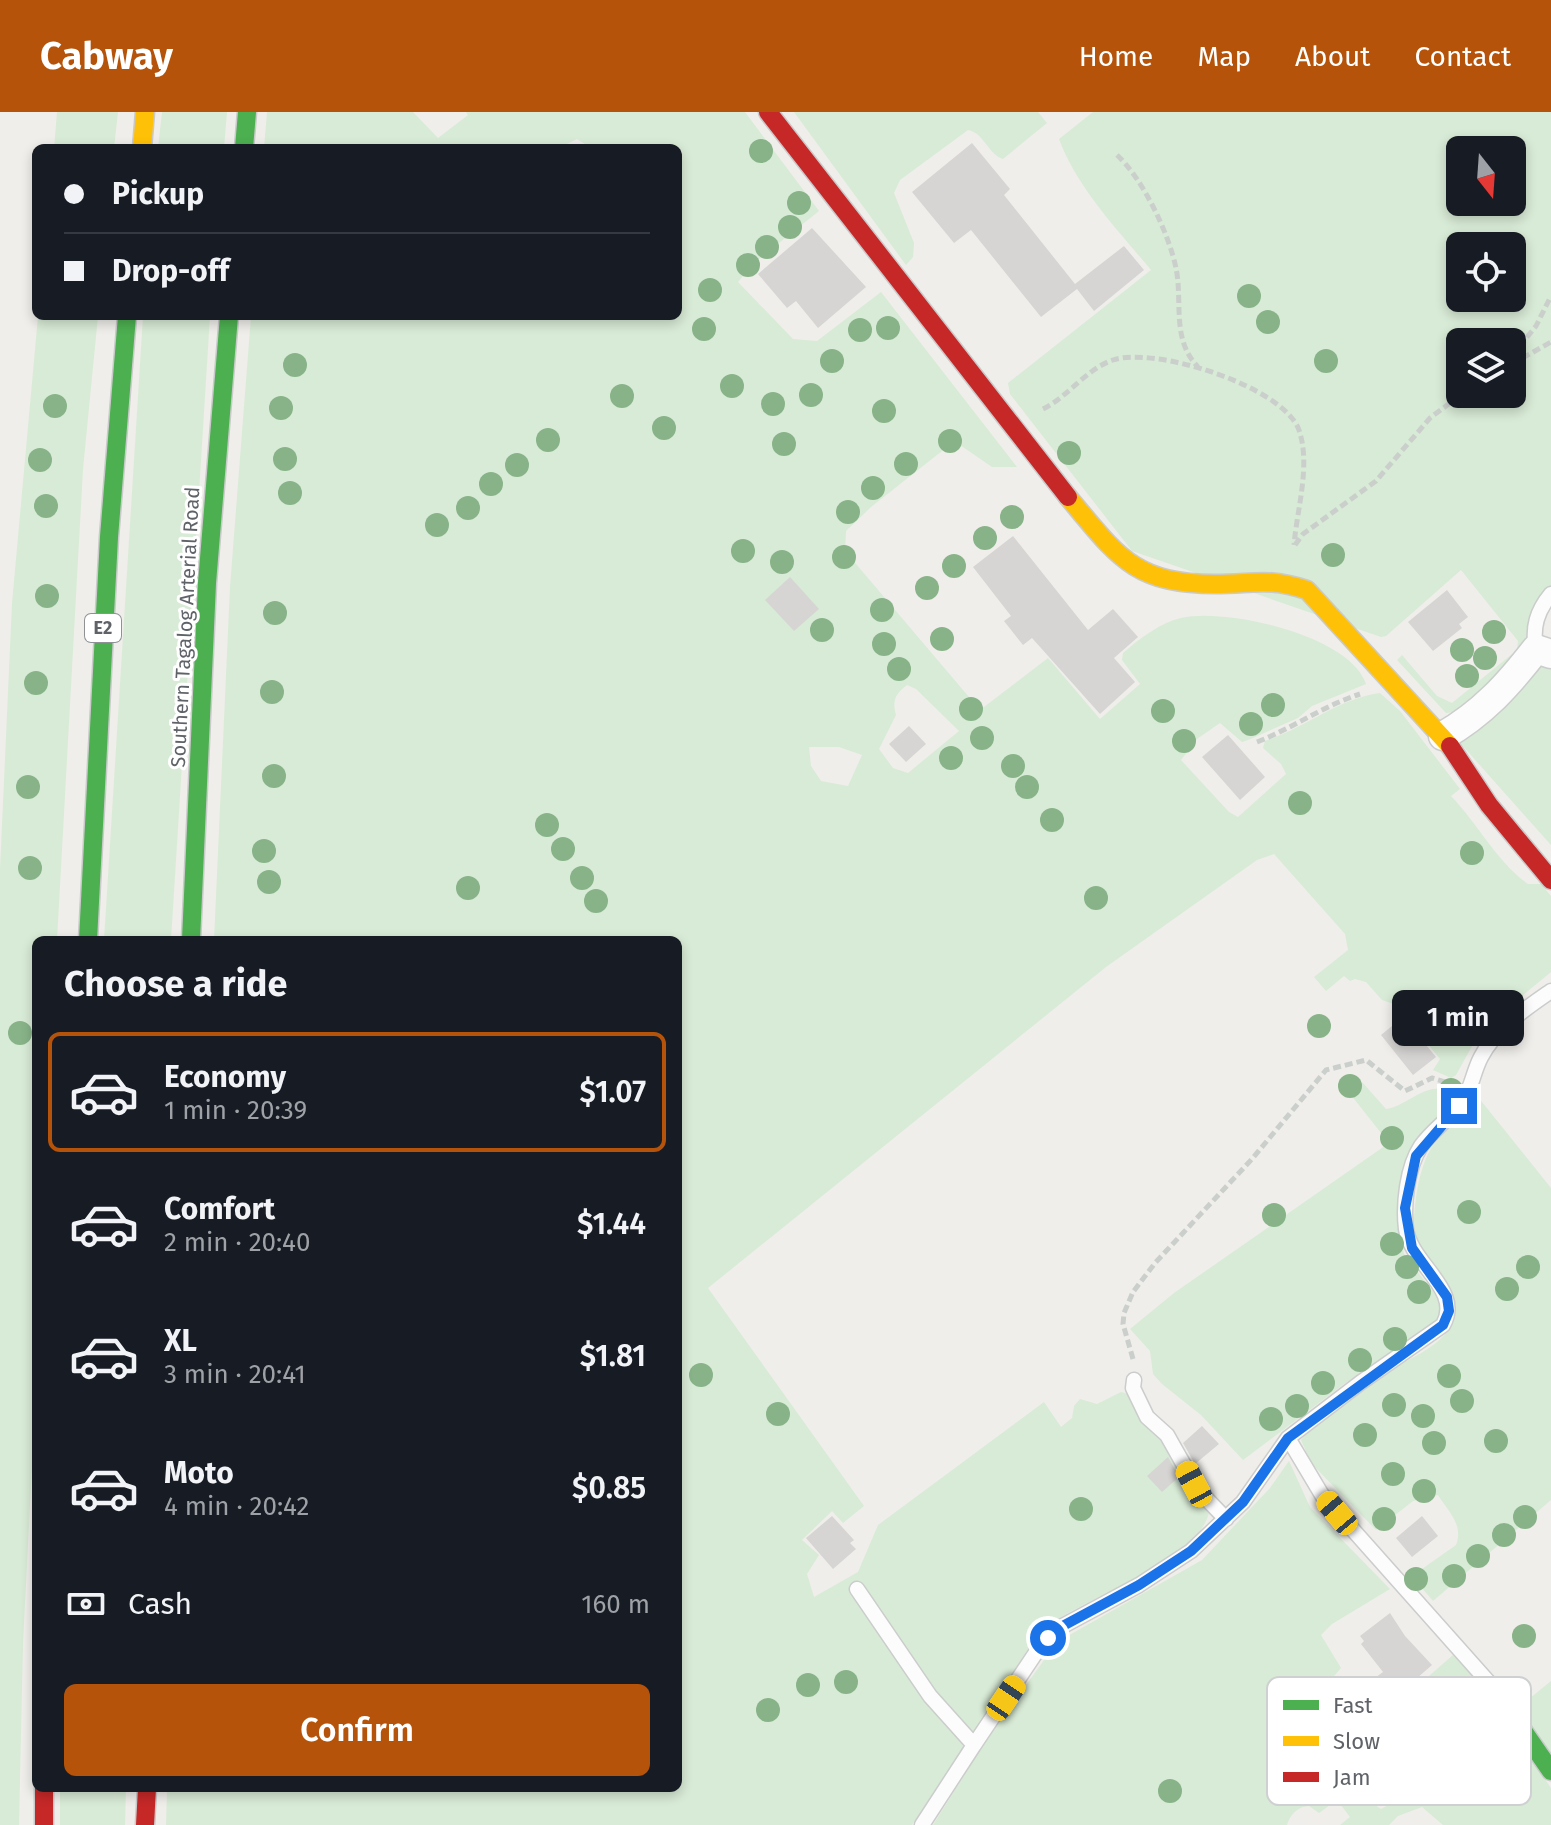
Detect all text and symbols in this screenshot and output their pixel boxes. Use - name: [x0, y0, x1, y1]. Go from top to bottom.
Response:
- text: Cabway: [40, 33, 173, 79]
- text: Home: [1079, 40, 1153, 73]
- text: Map: [1197, 40, 1251, 73]
- text: About: [1295, 40, 1370, 73]
- text: Contact: [1414, 40, 1511, 73]
- north arrow: [1446, 136, 1526, 216]
- map controls: [1446, 136, 1526, 408]
- text: Pickup: [112, 176, 204, 212]
- button: locate: [1446, 232, 1526, 312]
- text: Drop-off: [112, 253, 229, 289]
- button: layers: [1446, 328, 1526, 408]
- street label: Southern Tagalog Arterial Road: [166, 486, 204, 768]
- road number: E2: [85, 614, 121, 642]
- text: Choose a ride: [64, 962, 287, 1006]
- callout: 1 min: [1393, 990, 1525, 1046]
- text: 1 min: [1427, 1002, 1489, 1033]
- icon: car: [68, 1056, 140, 1128]
- text: Economy: [164, 1059, 286, 1095]
- text: $1.07: [580, 1074, 646, 1110]
- route end: [1441, 1088, 1477, 1124]
- text: 1 min · 20:39: [164, 1095, 307, 1126]
- icon: car: [68, 1188, 140, 1260]
- text: Comfort: [164, 1191, 275, 1227]
- text: $1.44: [577, 1206, 646, 1242]
- text: 2 min · 20:40: [164, 1227, 310, 1258]
- icon: car: [68, 1320, 140, 1392]
- text: XL: [164, 1323, 197, 1359]
- text: $1.81: [580, 1338, 646, 1374]
- text: 3 min · 20:41: [164, 1359, 306, 1390]
- icon: car: [68, 1452, 140, 1524]
- text: Moto: [164, 1455, 234, 1491]
- car: [1172, 1457, 1216, 1511]
- text: $0.85: [572, 1470, 646, 1506]
- car: [1312, 1487, 1362, 1539]
- text: 4 min · 20:42: [164, 1491, 309, 1522]
- icon: cash: [64, 1582, 108, 1626]
- text: Cash: [128, 1586, 192, 1622]
- text: 160 m: [581, 1589, 650, 1620]
- route start: [1030, 1620, 1066, 1656]
- car: [983, 1671, 1029, 1725]
- legend: [1267, 1677, 1531, 1805]
- button: Confirm: [64, 1684, 650, 1776]
- text: Fast: [1333, 1692, 1373, 1719]
- text: Slow: [1333, 1728, 1380, 1755]
- text: Jam: [1333, 1764, 1371, 1791]

